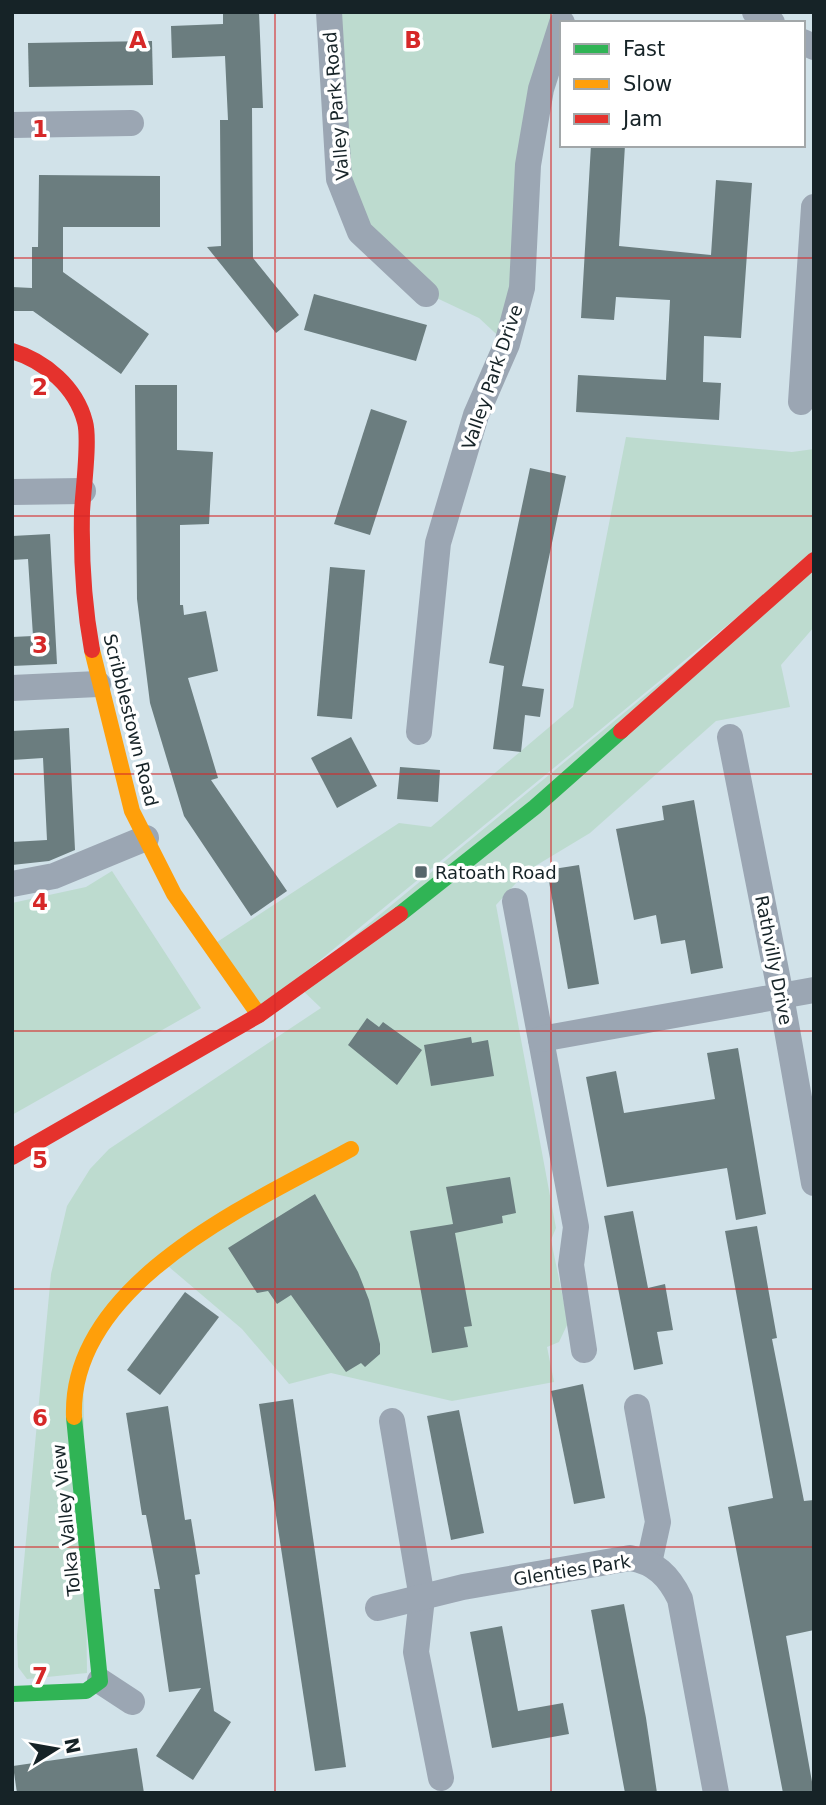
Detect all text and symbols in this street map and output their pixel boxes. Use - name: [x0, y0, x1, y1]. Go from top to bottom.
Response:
- legend: [560, 21, 805, 147]
- text: A: [129, 27, 147, 53]
- text: B: [404, 27, 422, 53]
- street label: Valley Park Road: [319, 31, 353, 181]
- text: Fast: [623, 37, 665, 61]
- text: Slow: [623, 72, 672, 96]
- text: Jam: [621, 107, 663, 131]
- text: 1: [32, 116, 48, 142]
- street label: Valley Park Drive: [457, 302, 527, 452]
- text: 2: [32, 374, 48, 400]
- text: 3: [32, 632, 48, 658]
- street label: Scribblestown Road: [99, 632, 163, 808]
- place label: Ratoath Road: [435, 862, 557, 883]
- marker: Ratoath Road: [413, 864, 429, 880]
- text: 4: [32, 889, 48, 915]
- street label: Rathvilly Drive: [751, 893, 797, 1027]
- text: 5: [32, 1147, 48, 1173]
- text: 6: [32, 1405, 48, 1431]
- street label: Tolka Valley View: [48, 1443, 85, 1598]
- street label: Glenties Park: [512, 1550, 633, 1590]
- text: 7: [32, 1663, 48, 1689]
- north arrow: [21, 1714, 91, 1784]
- text: N: [60, 1736, 85, 1756]

